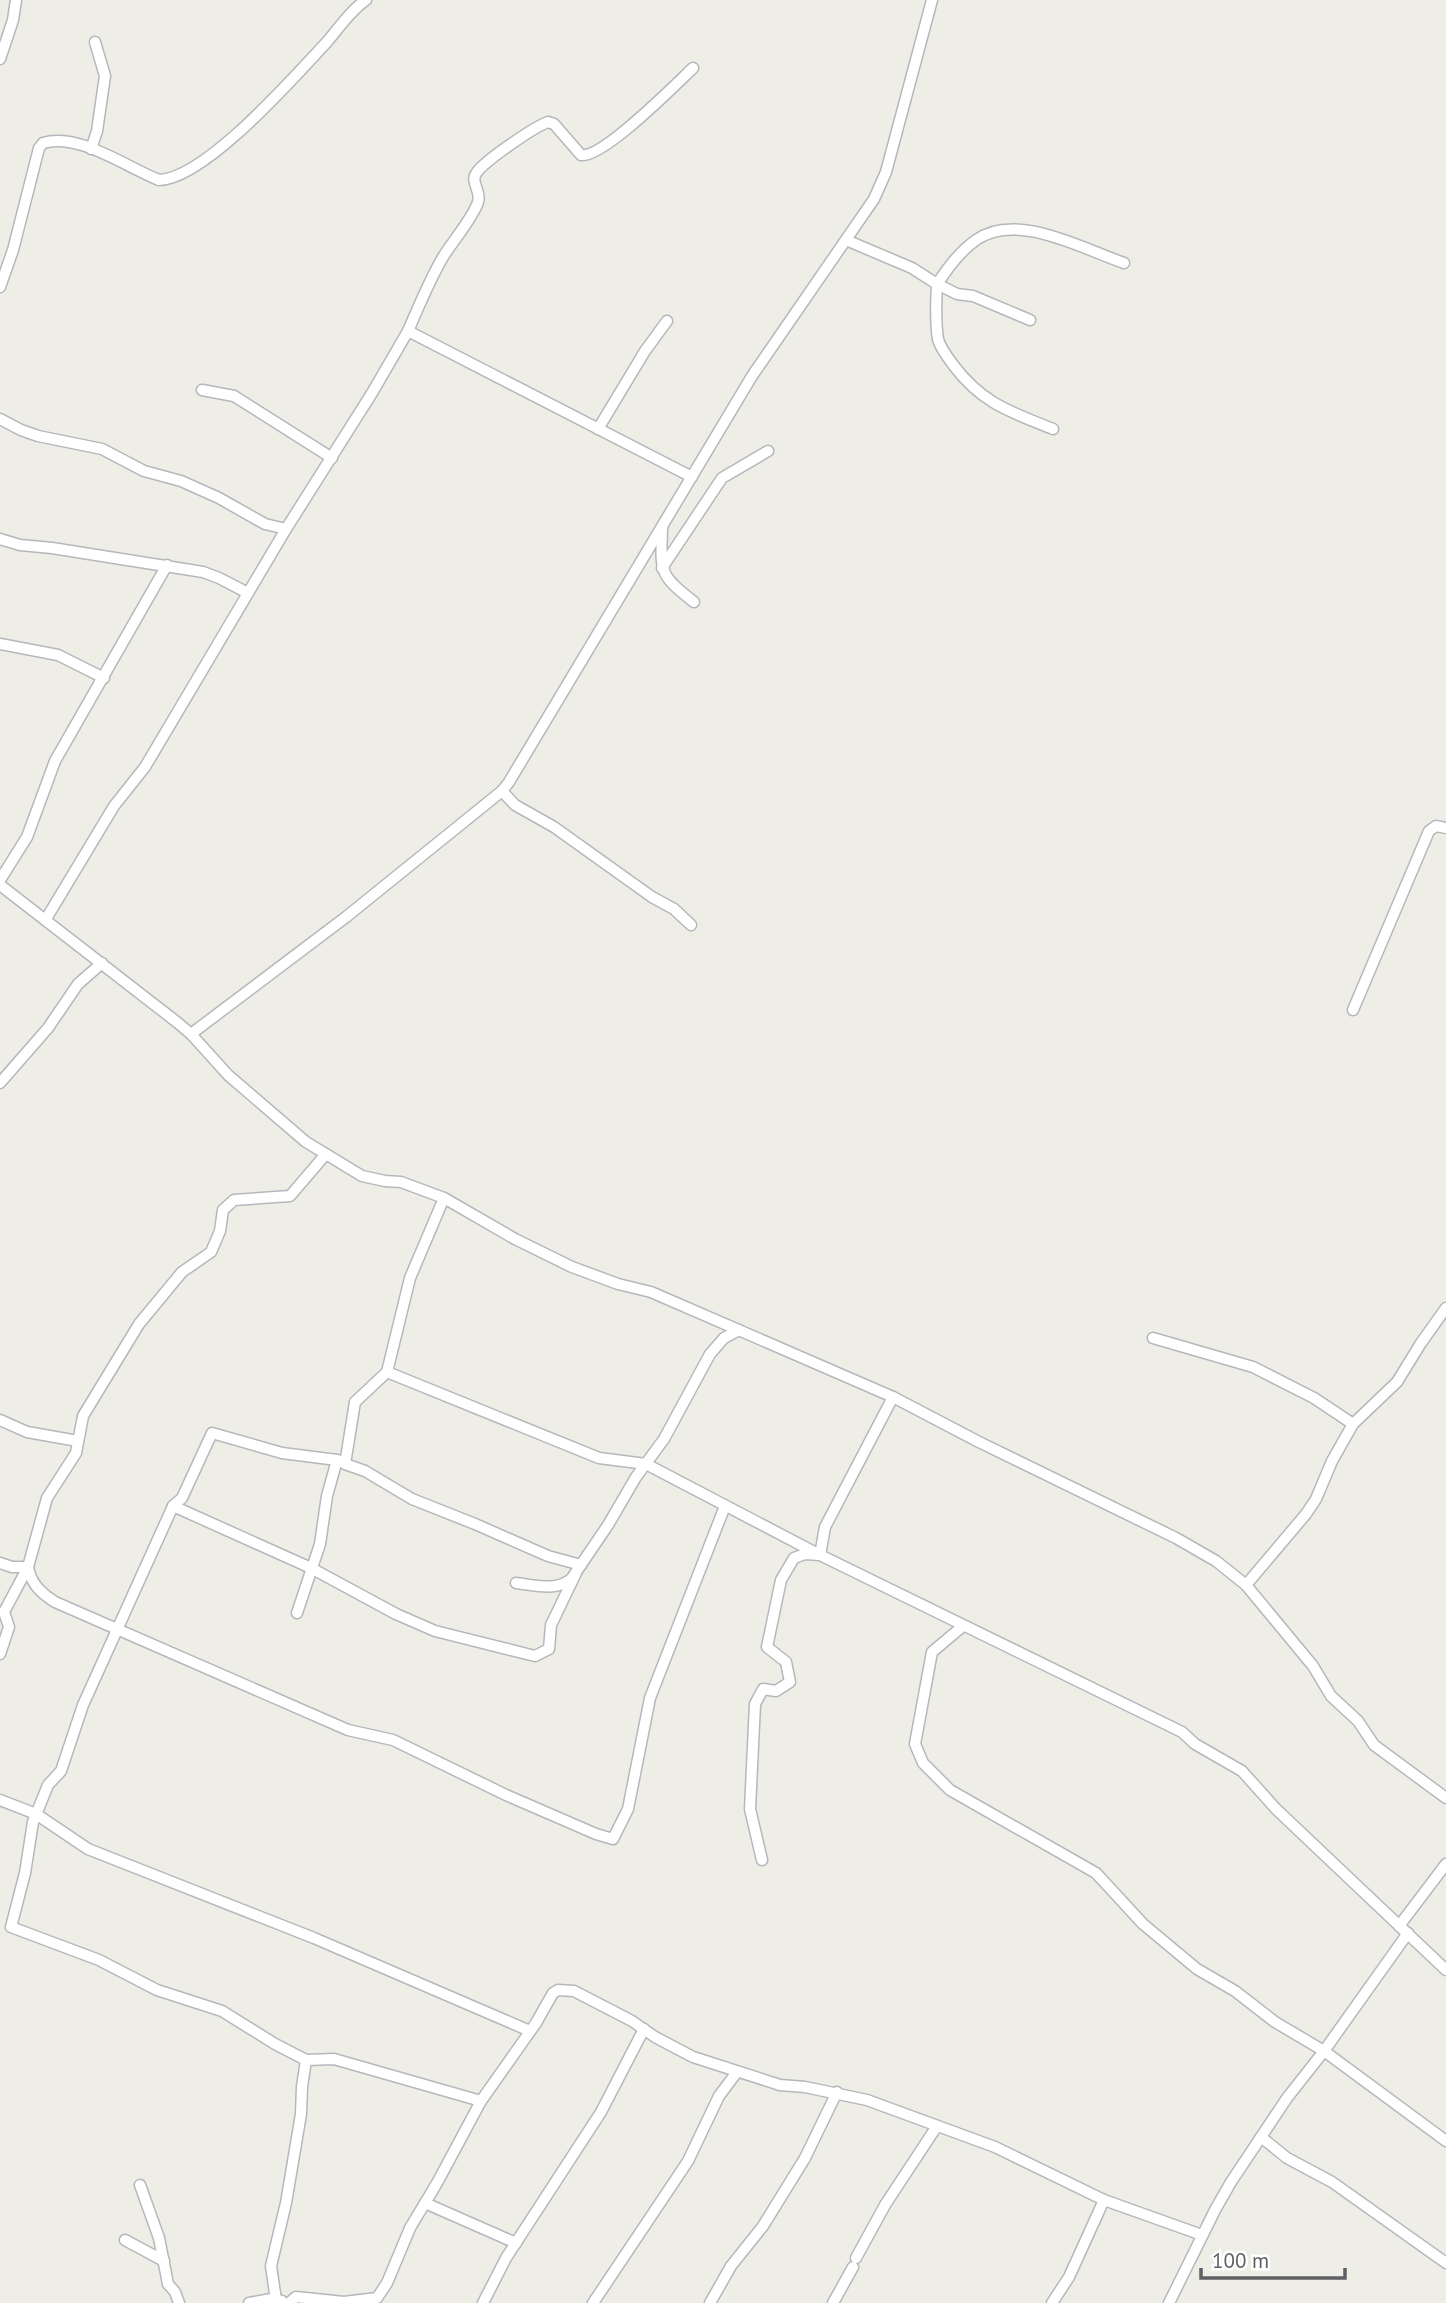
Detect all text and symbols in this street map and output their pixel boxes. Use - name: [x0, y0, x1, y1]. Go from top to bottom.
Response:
- scale bar: [1201, 2236, 1344, 2280]
- text: 100 m: [1212, 2247, 1269, 2274]

